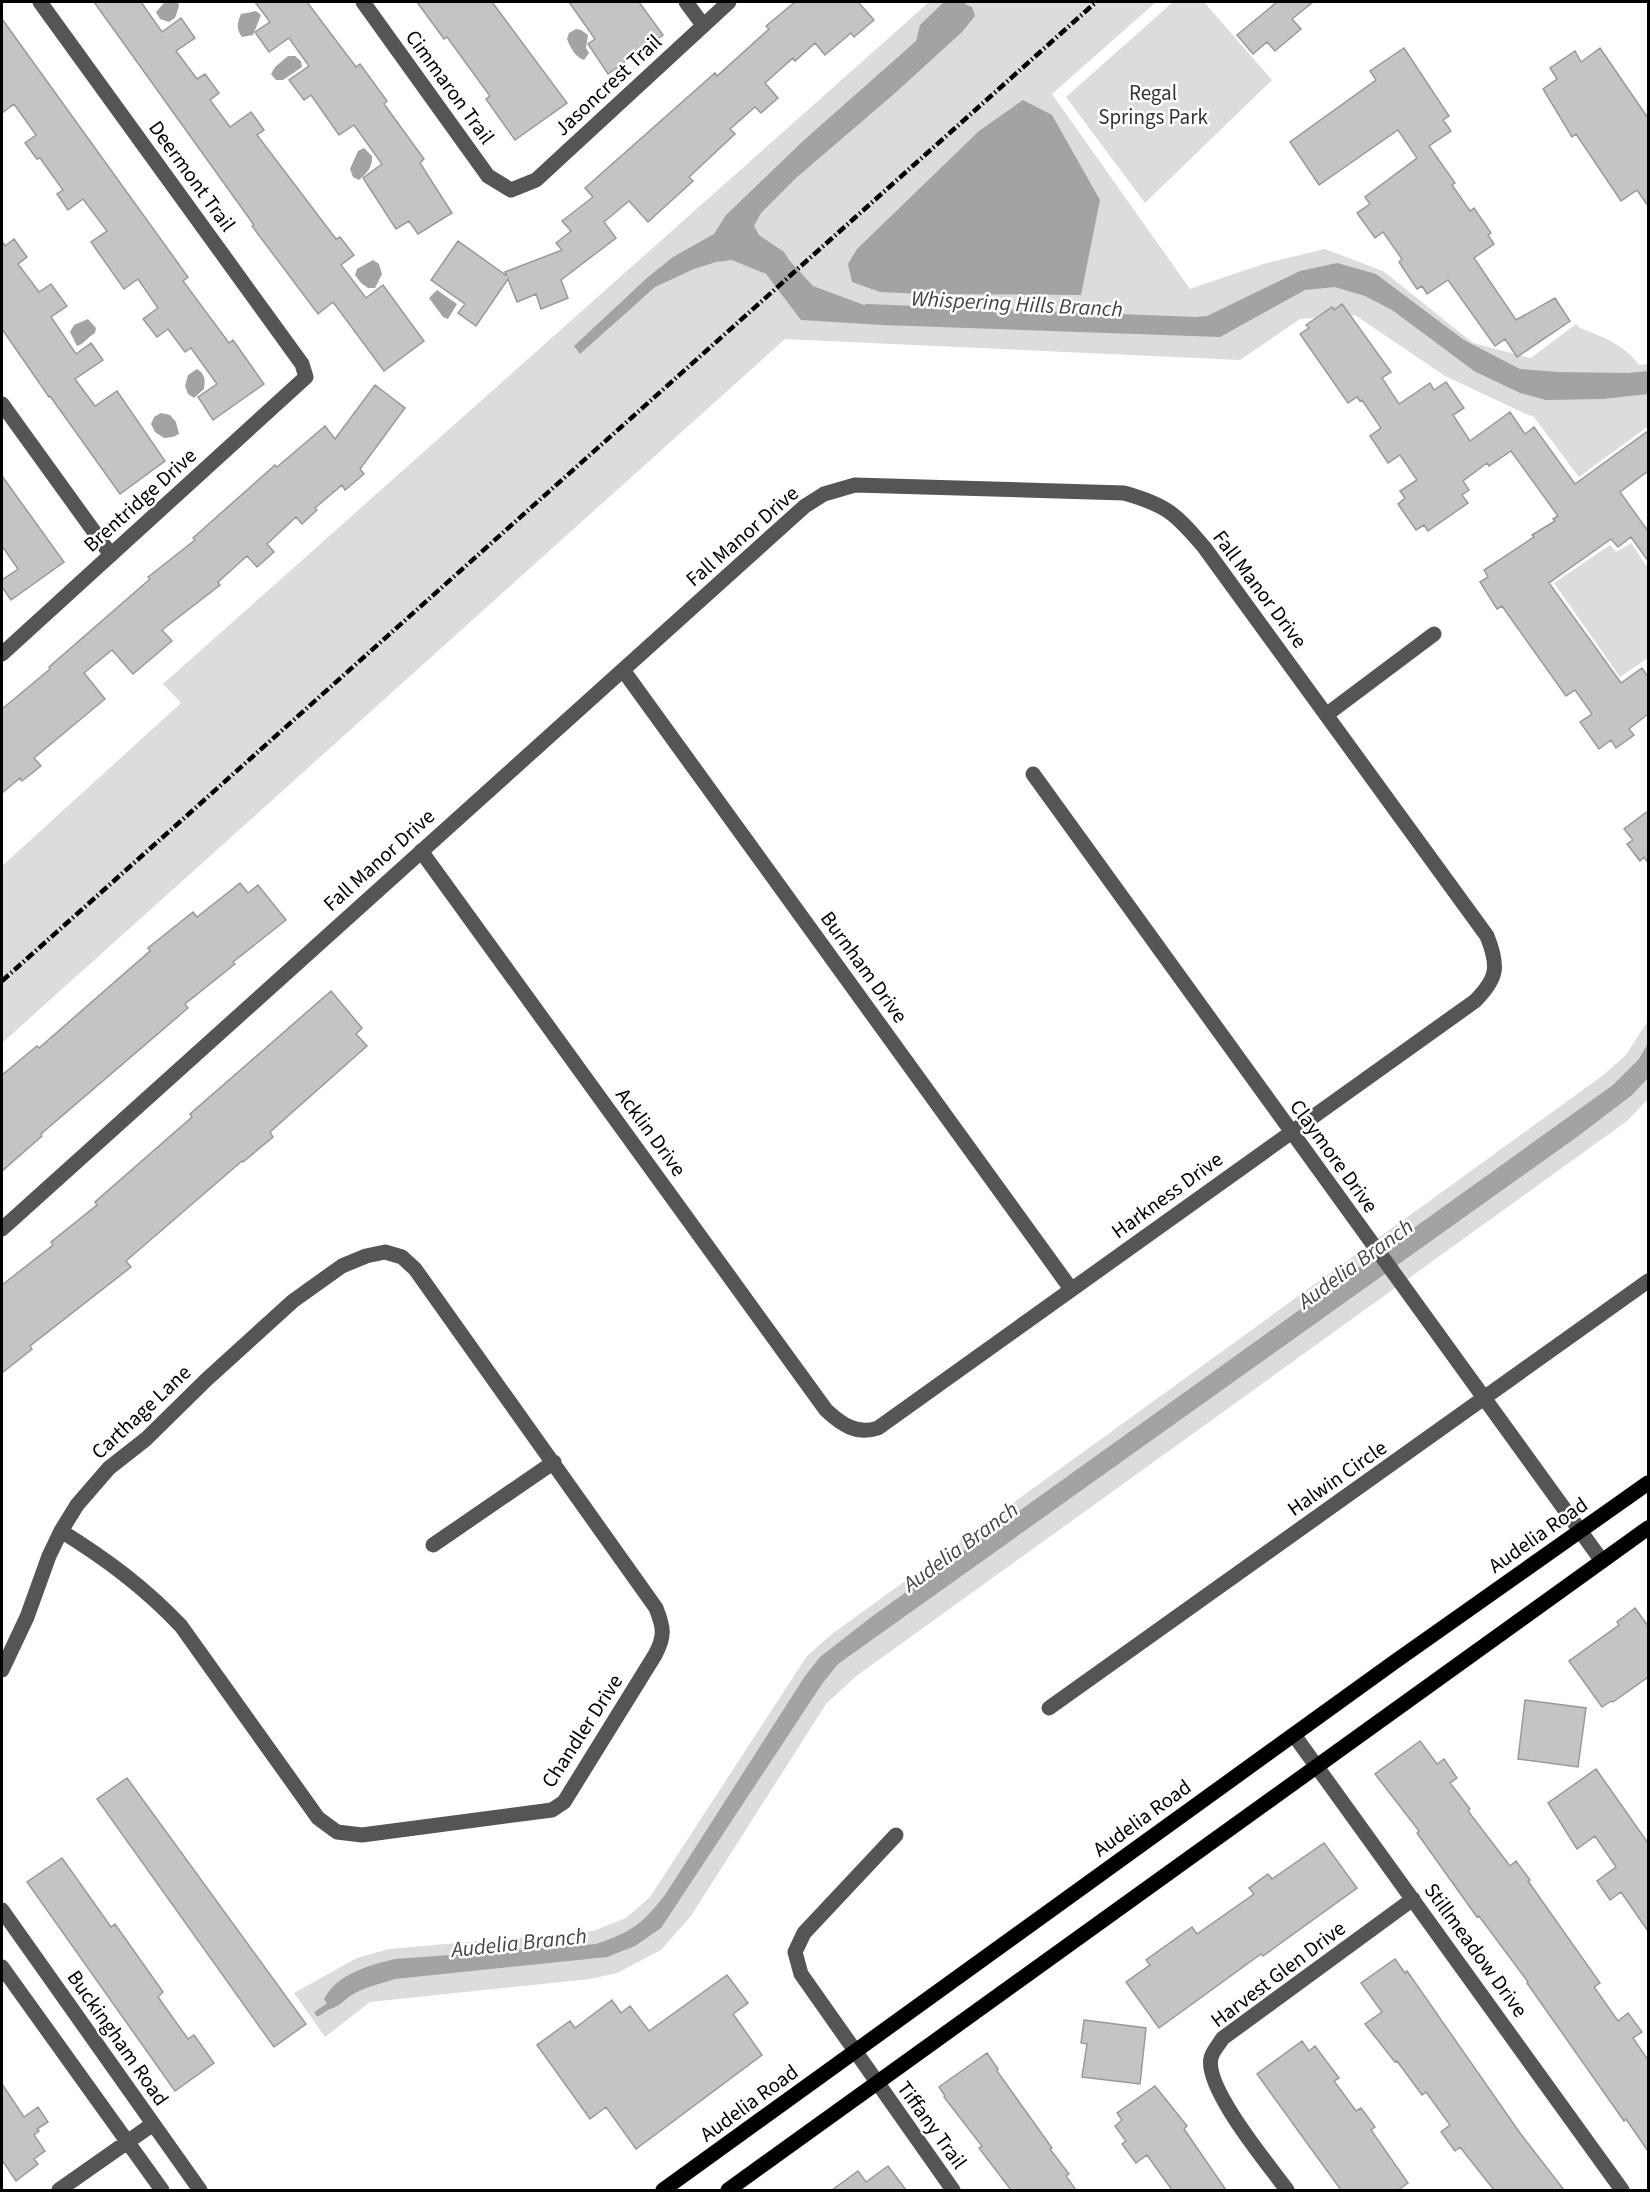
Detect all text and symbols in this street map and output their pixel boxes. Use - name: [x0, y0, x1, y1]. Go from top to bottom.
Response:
- street label: Cimmaron Trail: [398, 24, 502, 150]
- street label: Jasoncrest Trail: [548, 27, 668, 143]
- park label: Regal Springs Park: [1098, 78, 1208, 132]
- street label: Deermont Trail: [141, 114, 243, 238]
- water label: Whispering Hills Branch: [910, 282, 1124, 326]
- street label: Brentridge Drive: [77, 441, 203, 559]
- street label: Fall Manor Drive: [679, 478, 805, 594]
- street label: Fall Manor Drive: [1206, 524, 1314, 654]
- street label: Fall Manor Drive: [317, 802, 441, 918]
- street label: Burnham Drive: [813, 905, 915, 1029]
- street label: Acklin Drive: [609, 1081, 693, 1183]
- street label: Claymore Drive: [1283, 1093, 1385, 1219]
- street label: Harkness Drive: [1105, 1144, 1229, 1246]
- water label: Audelia Branch: [1290, 1211, 1420, 1318]
- street label: Carthage Lane: [84, 1358, 198, 1466]
- street label: Halwin Circle: [1281, 1433, 1393, 1523]
- street label: Audelia Road: [1482, 1490, 1594, 1580]
- water label: Audelia Branch: [895, 1494, 1025, 1601]
- street label: Chandler Drive: [534, 1668, 630, 1794]
- street label: Audelia Road: [1087, 1772, 1197, 1864]
- street label: Stillmeadow Drive: [1417, 1877, 1535, 2023]
- street label: Harvest Glen Drive: [1204, 1913, 1352, 2035]
- water label: Audelia Branch: [448, 1920, 588, 1966]
- street label: Buckingham Road: [60, 1964, 176, 2112]
- street label: Audelia Road: [694, 2057, 804, 2149]
- street label: Tiffany Trail: [890, 2075, 974, 2175]

